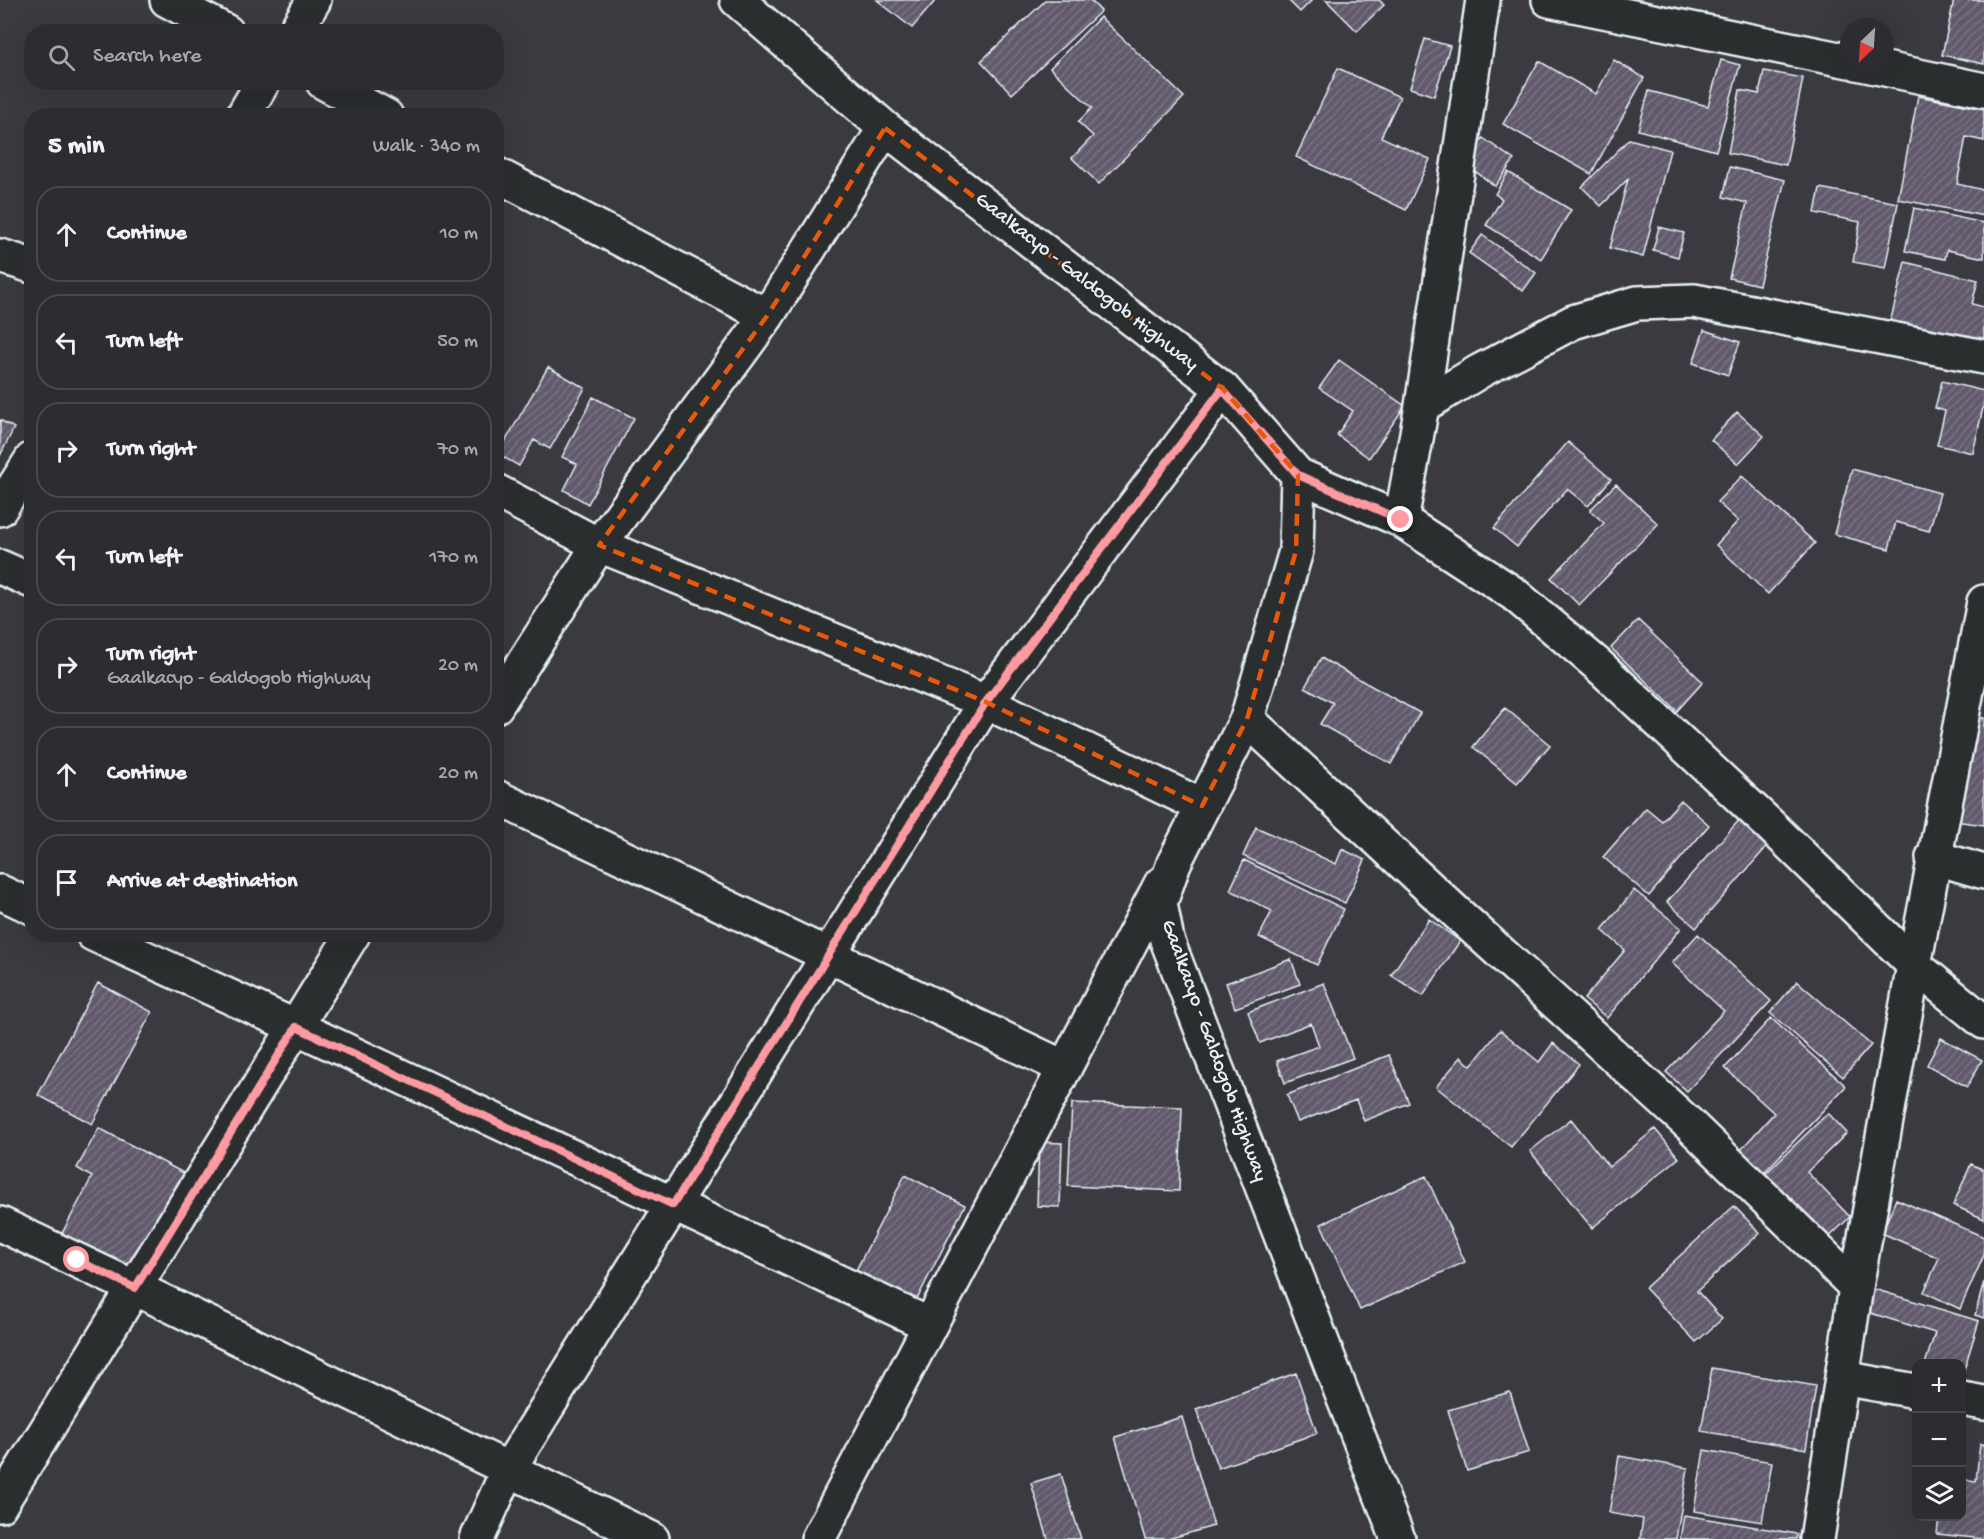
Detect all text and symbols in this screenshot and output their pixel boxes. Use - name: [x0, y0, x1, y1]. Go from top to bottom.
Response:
- north arrow: [1840, 18, 1894, 72]
- search box: [24, 24, 504, 90]
- icon: search: [45, 41, 78, 74]
- text: Search here: [93, 44, 201, 70]
- text: 5 min: [48, 132, 104, 163]
- text: Walk · 340 m: [373, 136, 480, 159]
- street label: Gaalkacyo - Galdogob Highway: [969, 188, 1203, 378]
- icon: ahead: [50, 218, 83, 251]
- text: Continue: [107, 221, 187, 247]
- text: 10 m: [440, 223, 478, 246]
- icon: left: [50, 326, 83, 359]
- text: Turn left: [107, 329, 181, 355]
- text: 50 m: [437, 331, 478, 354]
- icon: right: [50, 434, 83, 467]
- text: Turn right: [107, 437, 195, 463]
- text: 70 m: [437, 439, 478, 462]
- route end: [1387, 506, 1413, 532]
- icon: left: [50, 542, 83, 575]
- text: Turn left: [107, 545, 181, 571]
- text: 170 m: [429, 547, 478, 570]
- text: Turn right: [107, 642, 195, 668]
- icon: right: [50, 650, 83, 683]
- text: 20 m: [438, 655, 478, 678]
- text: Gaalkacyo - Galdogob Highway: [107, 668, 371, 691]
- icon: ahead: [50, 758, 83, 791]
- text: Continue: [107, 761, 187, 787]
- text: 20 m: [438, 763, 478, 786]
- icon: arrive: [50, 866, 83, 899]
- text: Arrive at destination: [107, 869, 297, 895]
- street label: Gaalkacyo - Galdogob Highway: [1154, 917, 1272, 1185]
- route start: [63, 1246, 89, 1272]
- map controls: [1912, 1359, 1966, 1521]
- button: +: [1912, 1359, 1966, 1413]
- button: −: [1912, 1413, 1966, 1467]
- button: layers: [1912, 1467, 1966, 1521]

